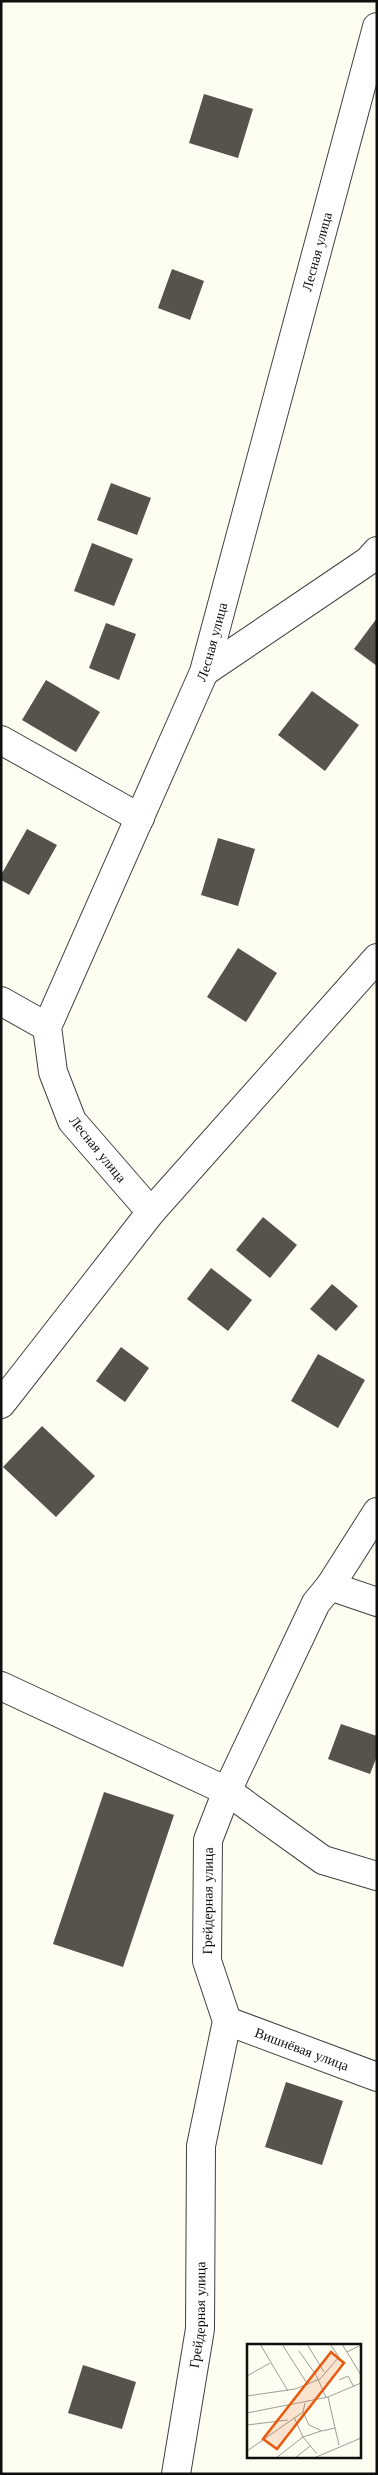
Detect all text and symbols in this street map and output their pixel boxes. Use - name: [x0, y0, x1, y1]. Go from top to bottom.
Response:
- street label: Лесная улица: [298, 209, 336, 293]
- street label: Лесная улица: [192, 599, 232, 684]
- street label: Лесная улица: [66, 1112, 131, 1187]
- street label: Грейдерная улица: [198, 1846, 217, 1955]
- street label: Вишнёвая улица: [252, 2023, 352, 2075]
- street label: Грейдерная улица: [185, 2261, 209, 2369]
- inset map: [247, 2344, 360, 2458]

